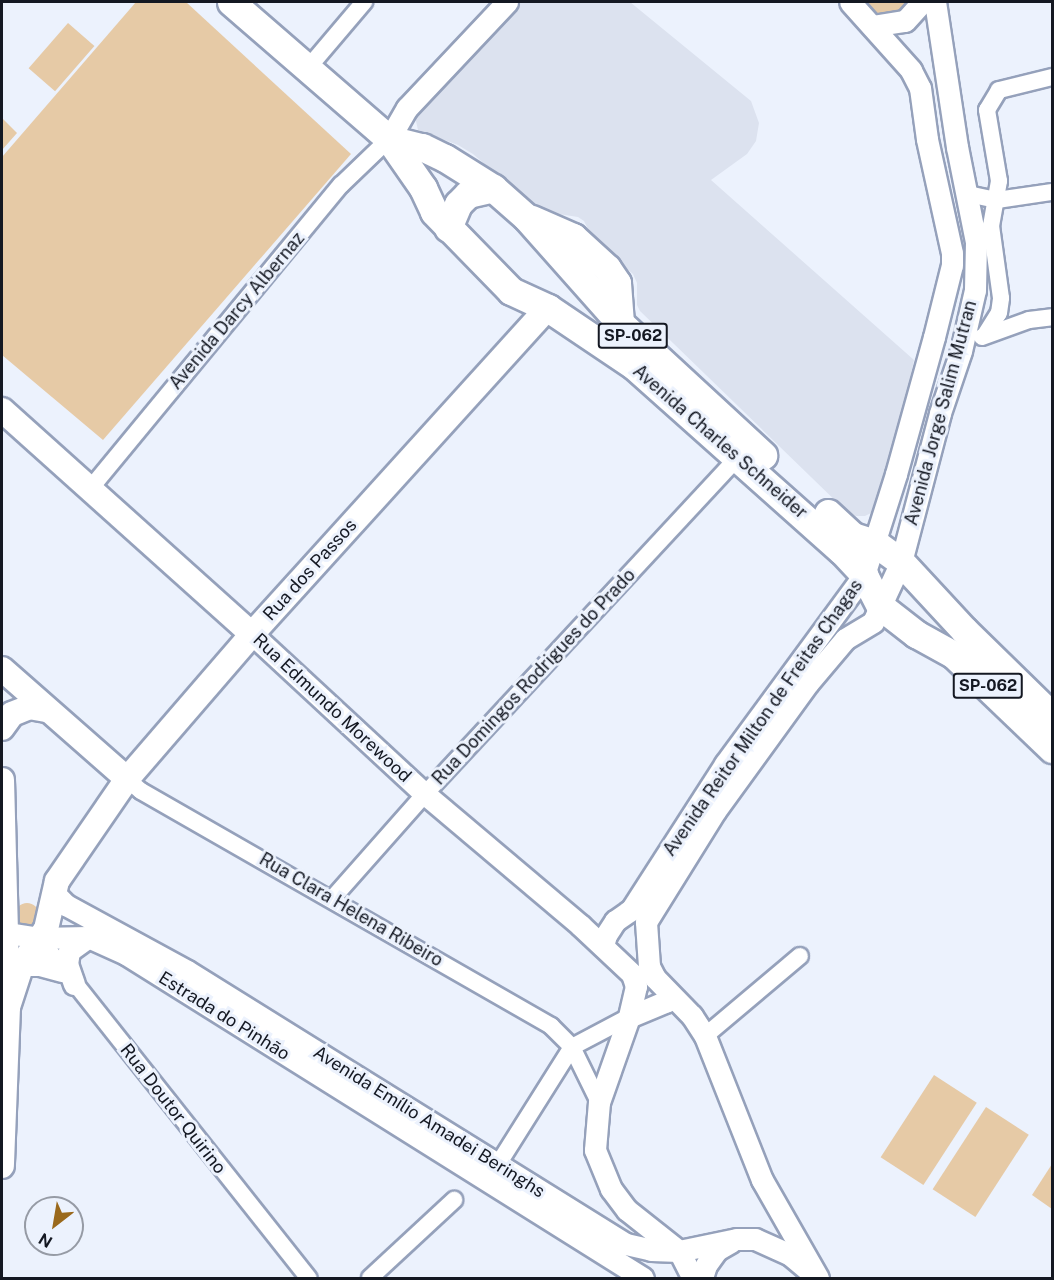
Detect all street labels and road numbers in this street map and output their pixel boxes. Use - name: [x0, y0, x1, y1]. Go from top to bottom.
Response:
- street label: Avenida Darcy Albernaz: [165, 228, 309, 394]
- street label: Avenida Jorge Salim Mutran: [900, 298, 982, 528]
- road number: SP-062: [597, 323, 669, 349]
- street label: Avenida Charles Schneider: [628, 360, 812, 524]
- street label: Rua dos Passos: [259, 515, 361, 625]
- street label: Rua Domingos Rodrigues do Prado: [428, 564, 640, 790]
- street label: Avenida Reitor Milton de Freitas Chagas: [659, 575, 867, 861]
- street label: Rua Edmundo Morewood: [248, 629, 416, 787]
- road number: SP-062: [952, 673, 1024, 699]
- street label: Rua Clara Helena Ribeiro: [255, 849, 447, 971]
- street label: Estrada do Pinhão: [154, 967, 294, 1065]
- street label: Rua Doutor Quirino: [116, 1040, 230, 1178]
- street label: Avenida Emílio Amadei Beringhs: [309, 1042, 549, 1202]

